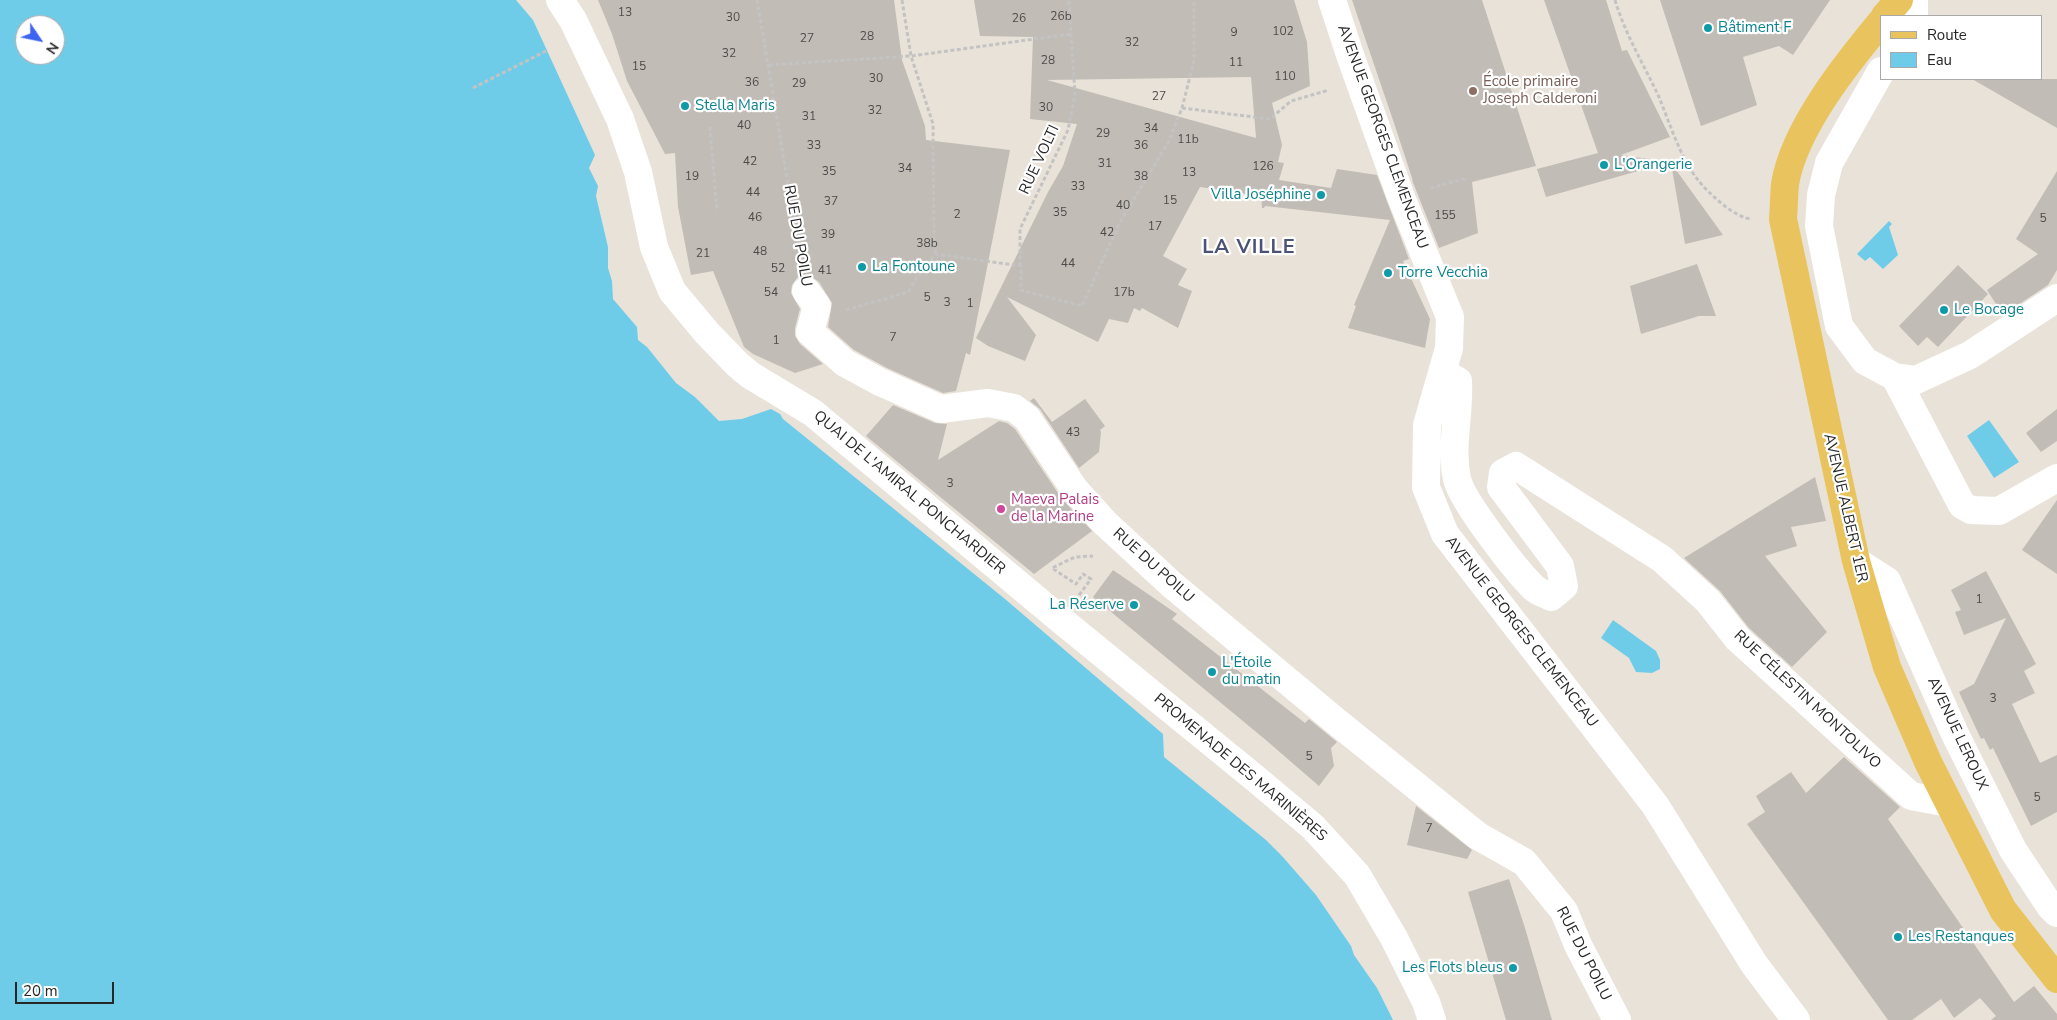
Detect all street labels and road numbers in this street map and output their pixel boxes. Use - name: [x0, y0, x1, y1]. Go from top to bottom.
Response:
- street label: AVENUE GEORGES CLEMENCEAU: [1333, 22, 1431, 252]
- street label: RUE VOLTI: [1016, 123, 1064, 197]
- street label: RUE DU POILU: [779, 184, 815, 288]
- street label: QUAI DE L'AMIRAL PONCHARDIER: [809, 407, 1009, 579]
- street label: AVENUE ALBERT 1ER: [1819, 432, 1871, 584]
- street label: RUE DU POILU: [1109, 525, 1197, 607]
- street label: AVENUE GEORGES CLEMENCEAU: [1441, 533, 1601, 731]
- street label: RUE CÉLESTIN MONTOLIVO: [1730, 627, 1884, 773]
- street label: AVENUE LEROUX: [1923, 675, 1991, 793]
- street label: PROMENADE DES MARINIÈRES: [1150, 690, 1330, 846]
- street label: RUE DU POILU: [1552, 904, 1614, 1004]

